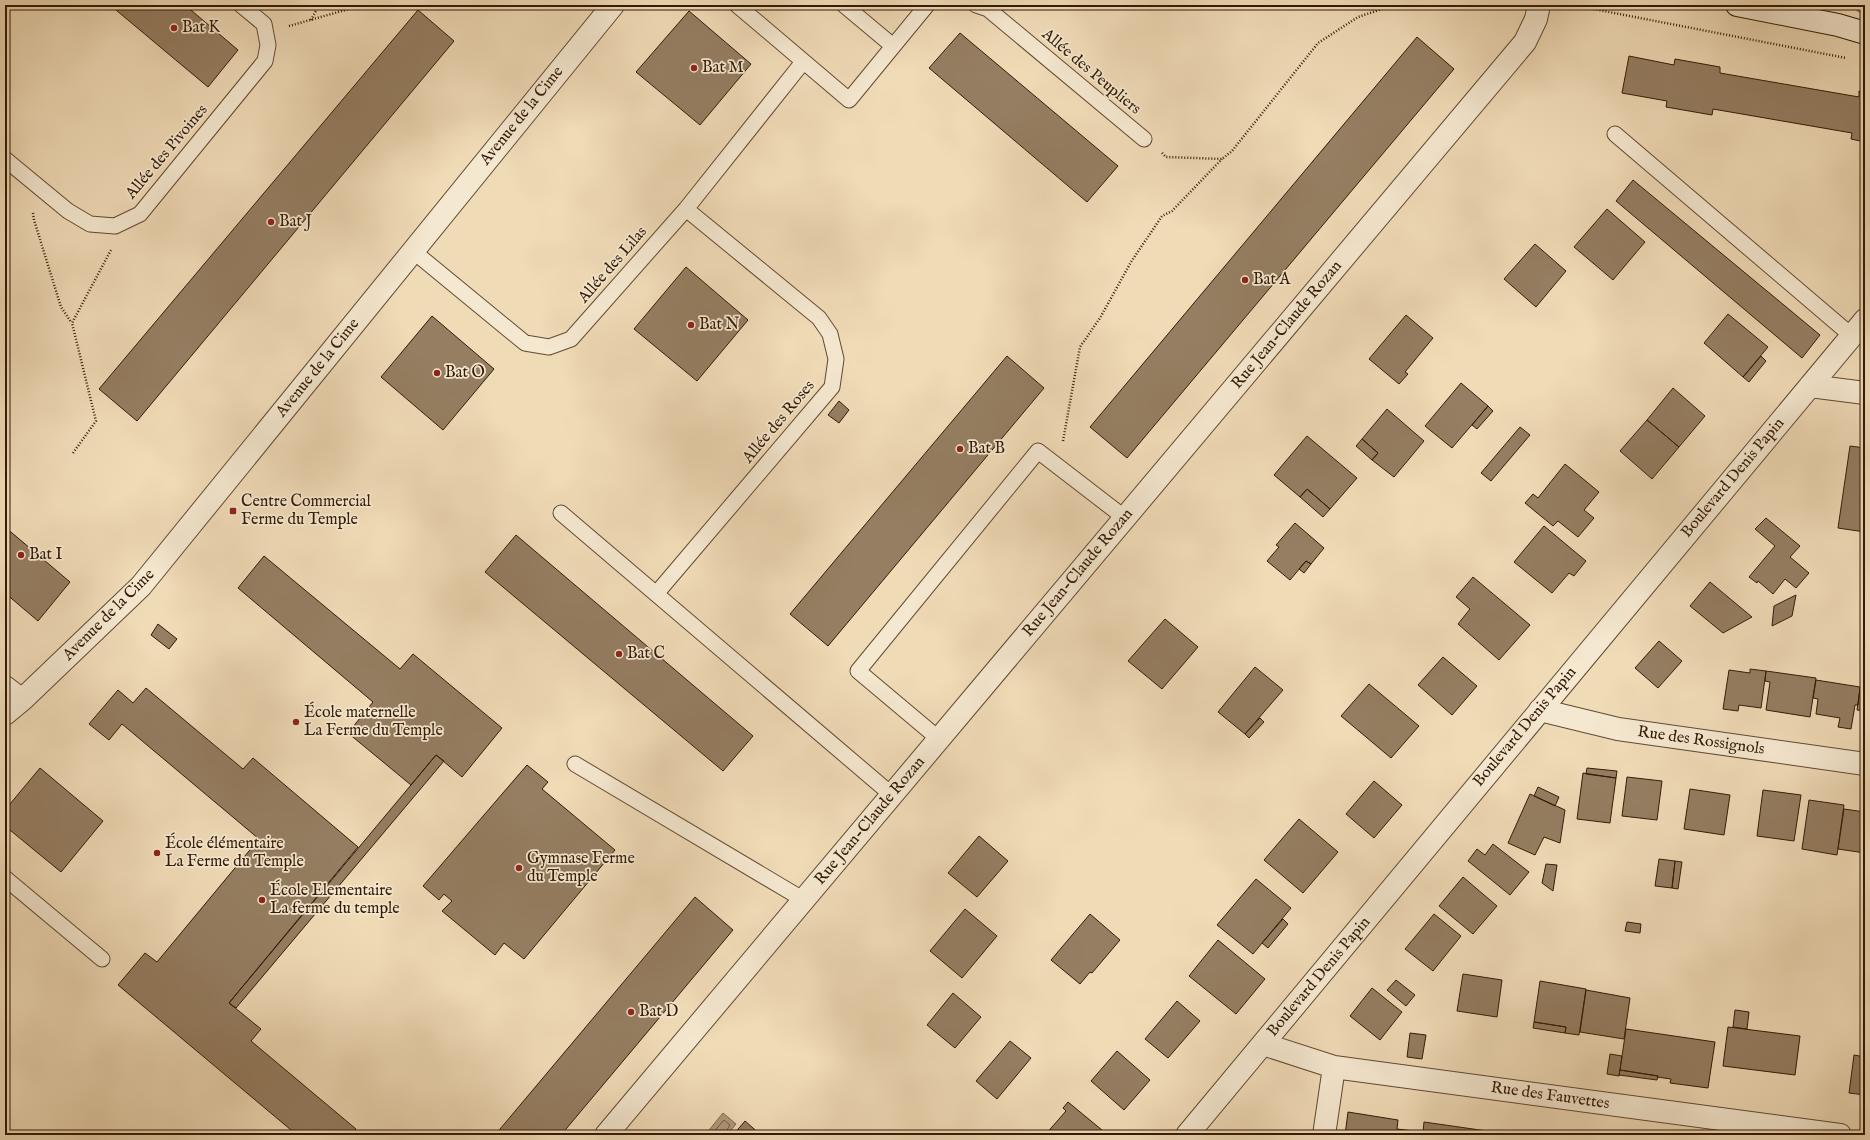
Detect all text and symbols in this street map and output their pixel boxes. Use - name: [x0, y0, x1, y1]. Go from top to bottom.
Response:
- place label: Bat K: [182, 18, 220, 38]
- marker: Bat K: [169, 23, 179, 33]
- street label: Allée des Peupliers: [1037, 24, 1145, 120]
- place label: Bat M: [702, 58, 744, 78]
- street label: Avenue de la Cime: [475, 62, 568, 170]
- marker: Bat M: [689, 63, 699, 73]
- street label: Allée des Pivoines: [121, 100, 213, 204]
- place label: Bat J: [279, 212, 312, 232]
- marker: Bat J: [266, 217, 276, 227]
- street label: Allée des Lilas: [574, 222, 652, 308]
- street label: Rue Jean-Claude Rozan: [1227, 256, 1347, 393]
- place label: Bat A: [1253, 270, 1291, 290]
- marker: Bat A: [1240, 275, 1250, 285]
- street label: Avenue de la Cime: [271, 314, 364, 422]
- place label: Bat N: [699, 315, 739, 335]
- marker: Bat N: [686, 320, 696, 330]
- place label: Bat O: [445, 363, 485, 383]
- marker: Bat O: [432, 368, 442, 378]
- street label: Allée des Roses: [738, 376, 820, 468]
- street label: Boulevard Denis Papin: [1677, 414, 1789, 542]
- place label: Bat B: [968, 439, 1005, 459]
- marker: Bat B: [955, 444, 965, 454]
- place label: Centre Commercial Ferme du Temple: [241, 492, 371, 530]
- street label: Rue Jean-Claude Rozan: [1018, 504, 1138, 641]
- marker: Centre Commercial Ferme du Temple: [228, 506, 238, 516]
- place label: Bat I: [29, 545, 62, 565]
- marker: Bat I: [16, 550, 26, 560]
- street label: Avenue de la Cime: [58, 565, 159, 666]
- place label: Bat C: [627, 644, 665, 664]
- marker: Bat C: [614, 649, 624, 659]
- street label: Boulevard Denis Papin: [1469, 663, 1581, 791]
- place label: École maternelle La Ferme du Temple: [304, 701, 443, 741]
- marker: École maternelle La Ferme du Temple: [291, 717, 301, 727]
- street label: Rue des Rossignols: [1636, 722, 1766, 760]
- street label: Rue Jean-Claude Rozan: [810, 752, 930, 889]
- place label: École élémentaire La Ferme du Temple: [165, 832, 304, 872]
- marker: École élémentaire La Ferme du Temple: [152, 848, 162, 858]
- place label: Gymnase Ferme du Temple: [527, 849, 635, 887]
- marker: Gymnase Ferme du Temple: [514, 863, 524, 873]
- place label: École Elementaire La ferme du temple: [270, 879, 400, 919]
- marker: École Elementaire La ferme du temple: [257, 895, 267, 905]
- street label: Boulevard Denis Papin: [1263, 913, 1375, 1041]
- place label: Bat D: [639, 1002, 678, 1022]
- marker: Bat D: [626, 1007, 636, 1017]
- street label: Rue des Fauvettes: [1489, 1078, 1611, 1114]

